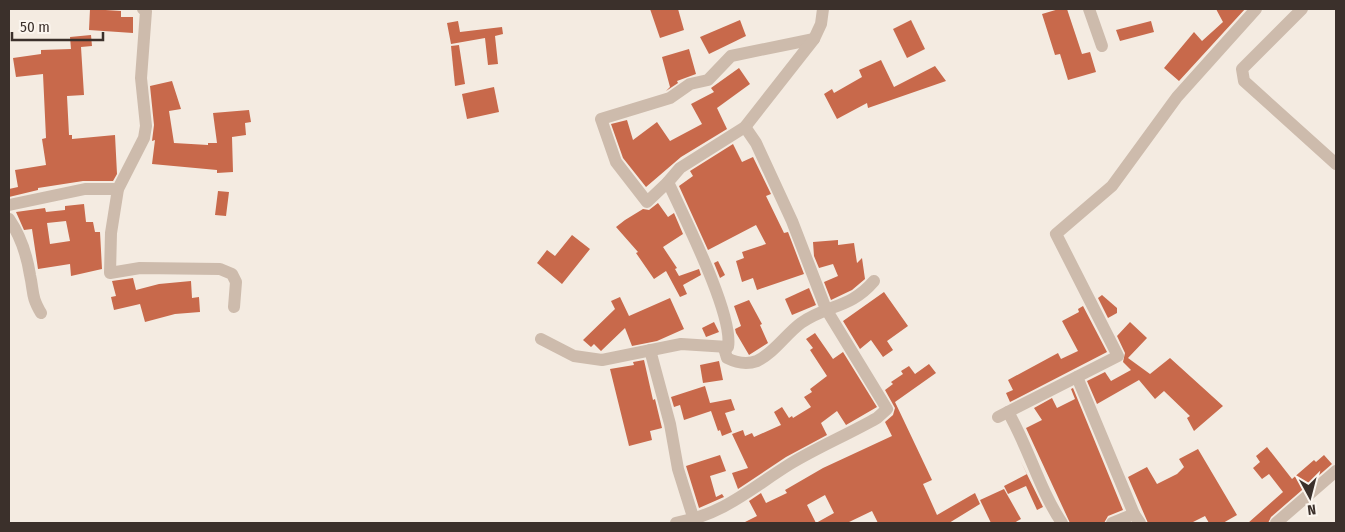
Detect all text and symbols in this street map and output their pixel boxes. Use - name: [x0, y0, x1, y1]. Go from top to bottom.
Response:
- scale bar: [12, 10, 104, 42]
- text: 50 m: [20, 18, 50, 36]
- north arrow: [1285, 472, 1335, 522]
- text: N: [1306, 500, 1317, 518]

